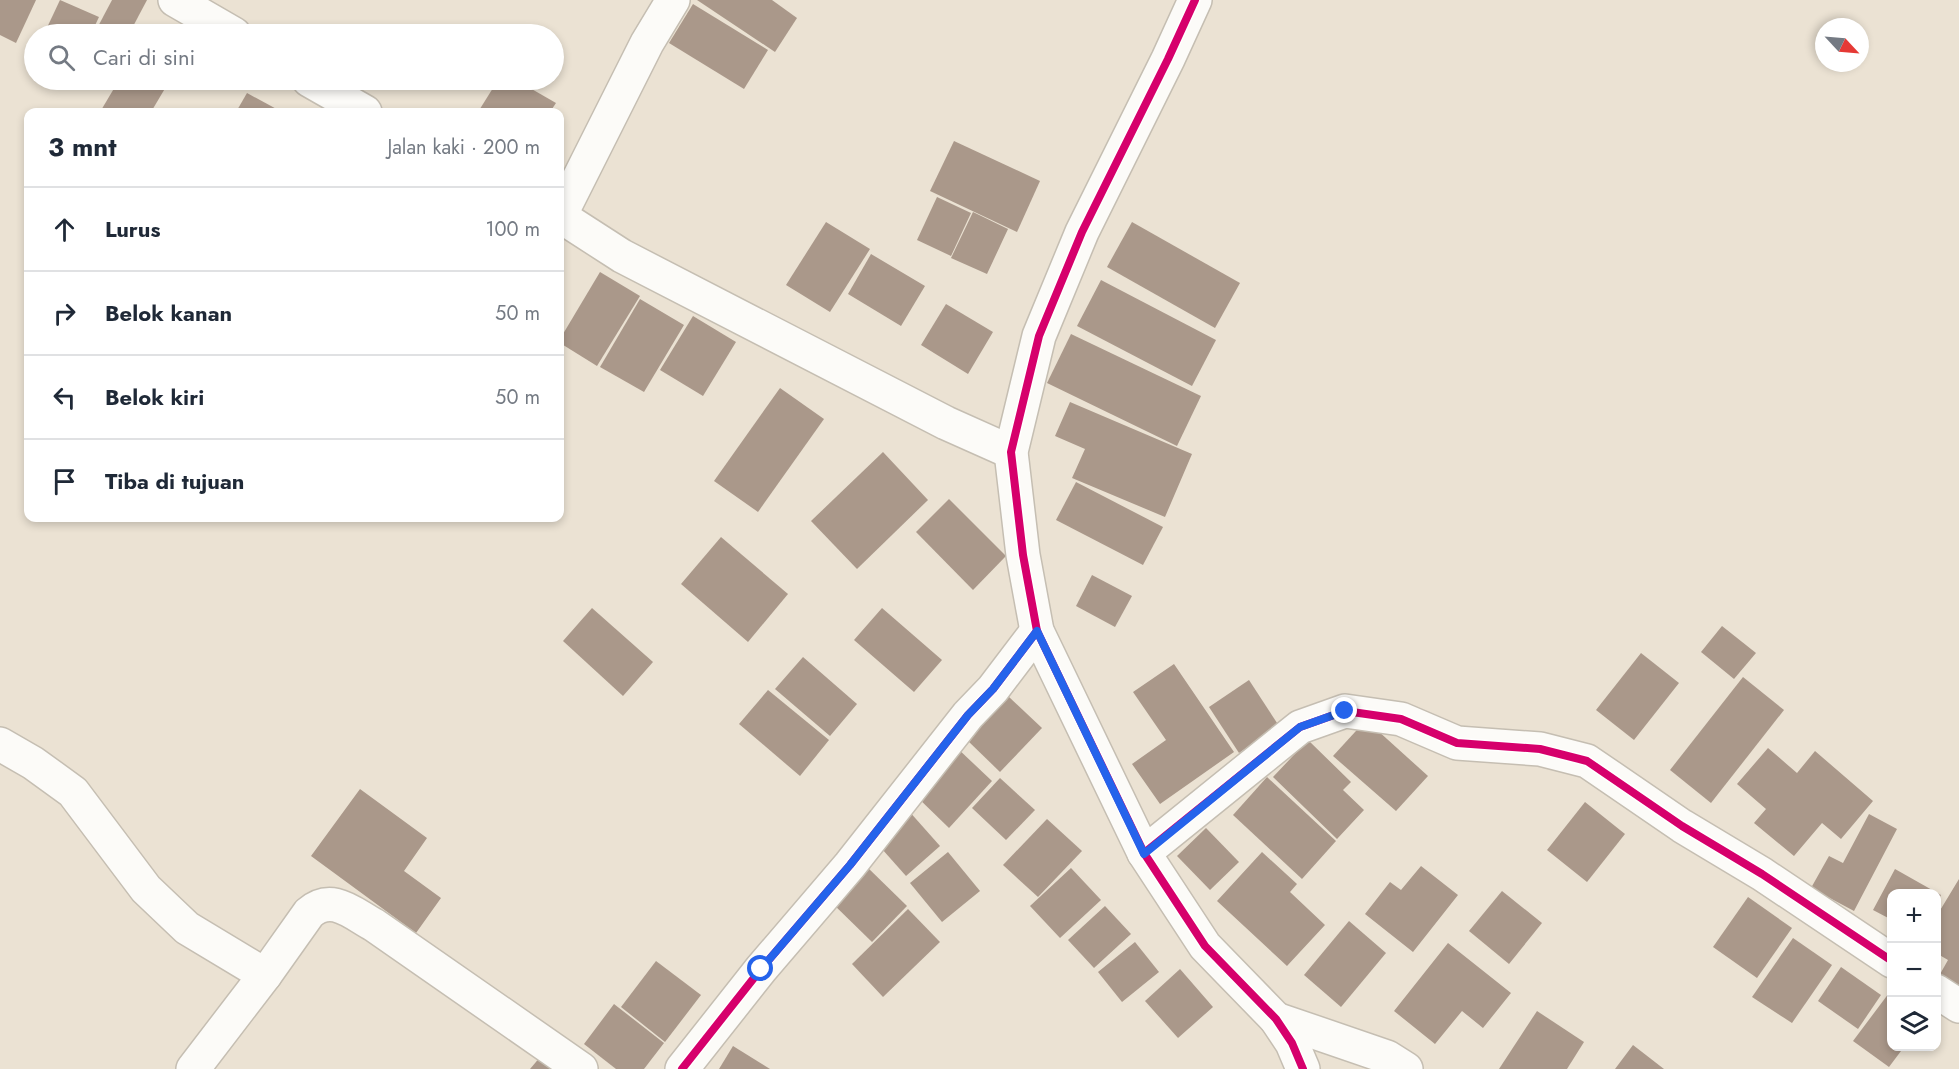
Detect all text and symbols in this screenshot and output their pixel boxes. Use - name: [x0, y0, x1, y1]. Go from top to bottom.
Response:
- north arrow: [1815, 18, 1869, 72]
- search box: [24, 24, 564, 90]
- icon: search: [45, 41, 78, 74]
- text: Cari di sini: [93, 41, 195, 73]
- text: 3 mnt: [48, 128, 116, 166]
- text: Jalan kaki · 200 m: [387, 133, 540, 162]
- icon: ahead: [48, 213, 81, 246]
- text: Lurus: [105, 213, 161, 245]
- text: 100 m: [485, 215, 540, 244]
- icon: right: [48, 297, 81, 330]
- text: Belok kanan: [105, 297, 232, 329]
- text: 50 m: [495, 299, 540, 328]
- icon: left: [48, 381, 81, 414]
- text: Belok kiri: [105, 381, 204, 413]
- text: 50 m: [495, 383, 540, 412]
- icon: arrive: [48, 465, 81, 498]
- text: Tiba di tujuan: [105, 465, 244, 497]
- route end: [1331, 697, 1357, 723]
- map controls: [1887, 889, 1941, 1051]
- button: +: [1887, 889, 1941, 943]
- button: −: [1887, 943, 1941, 997]
- route start: [747, 955, 773, 981]
- button: layers: [1887, 997, 1941, 1051]

